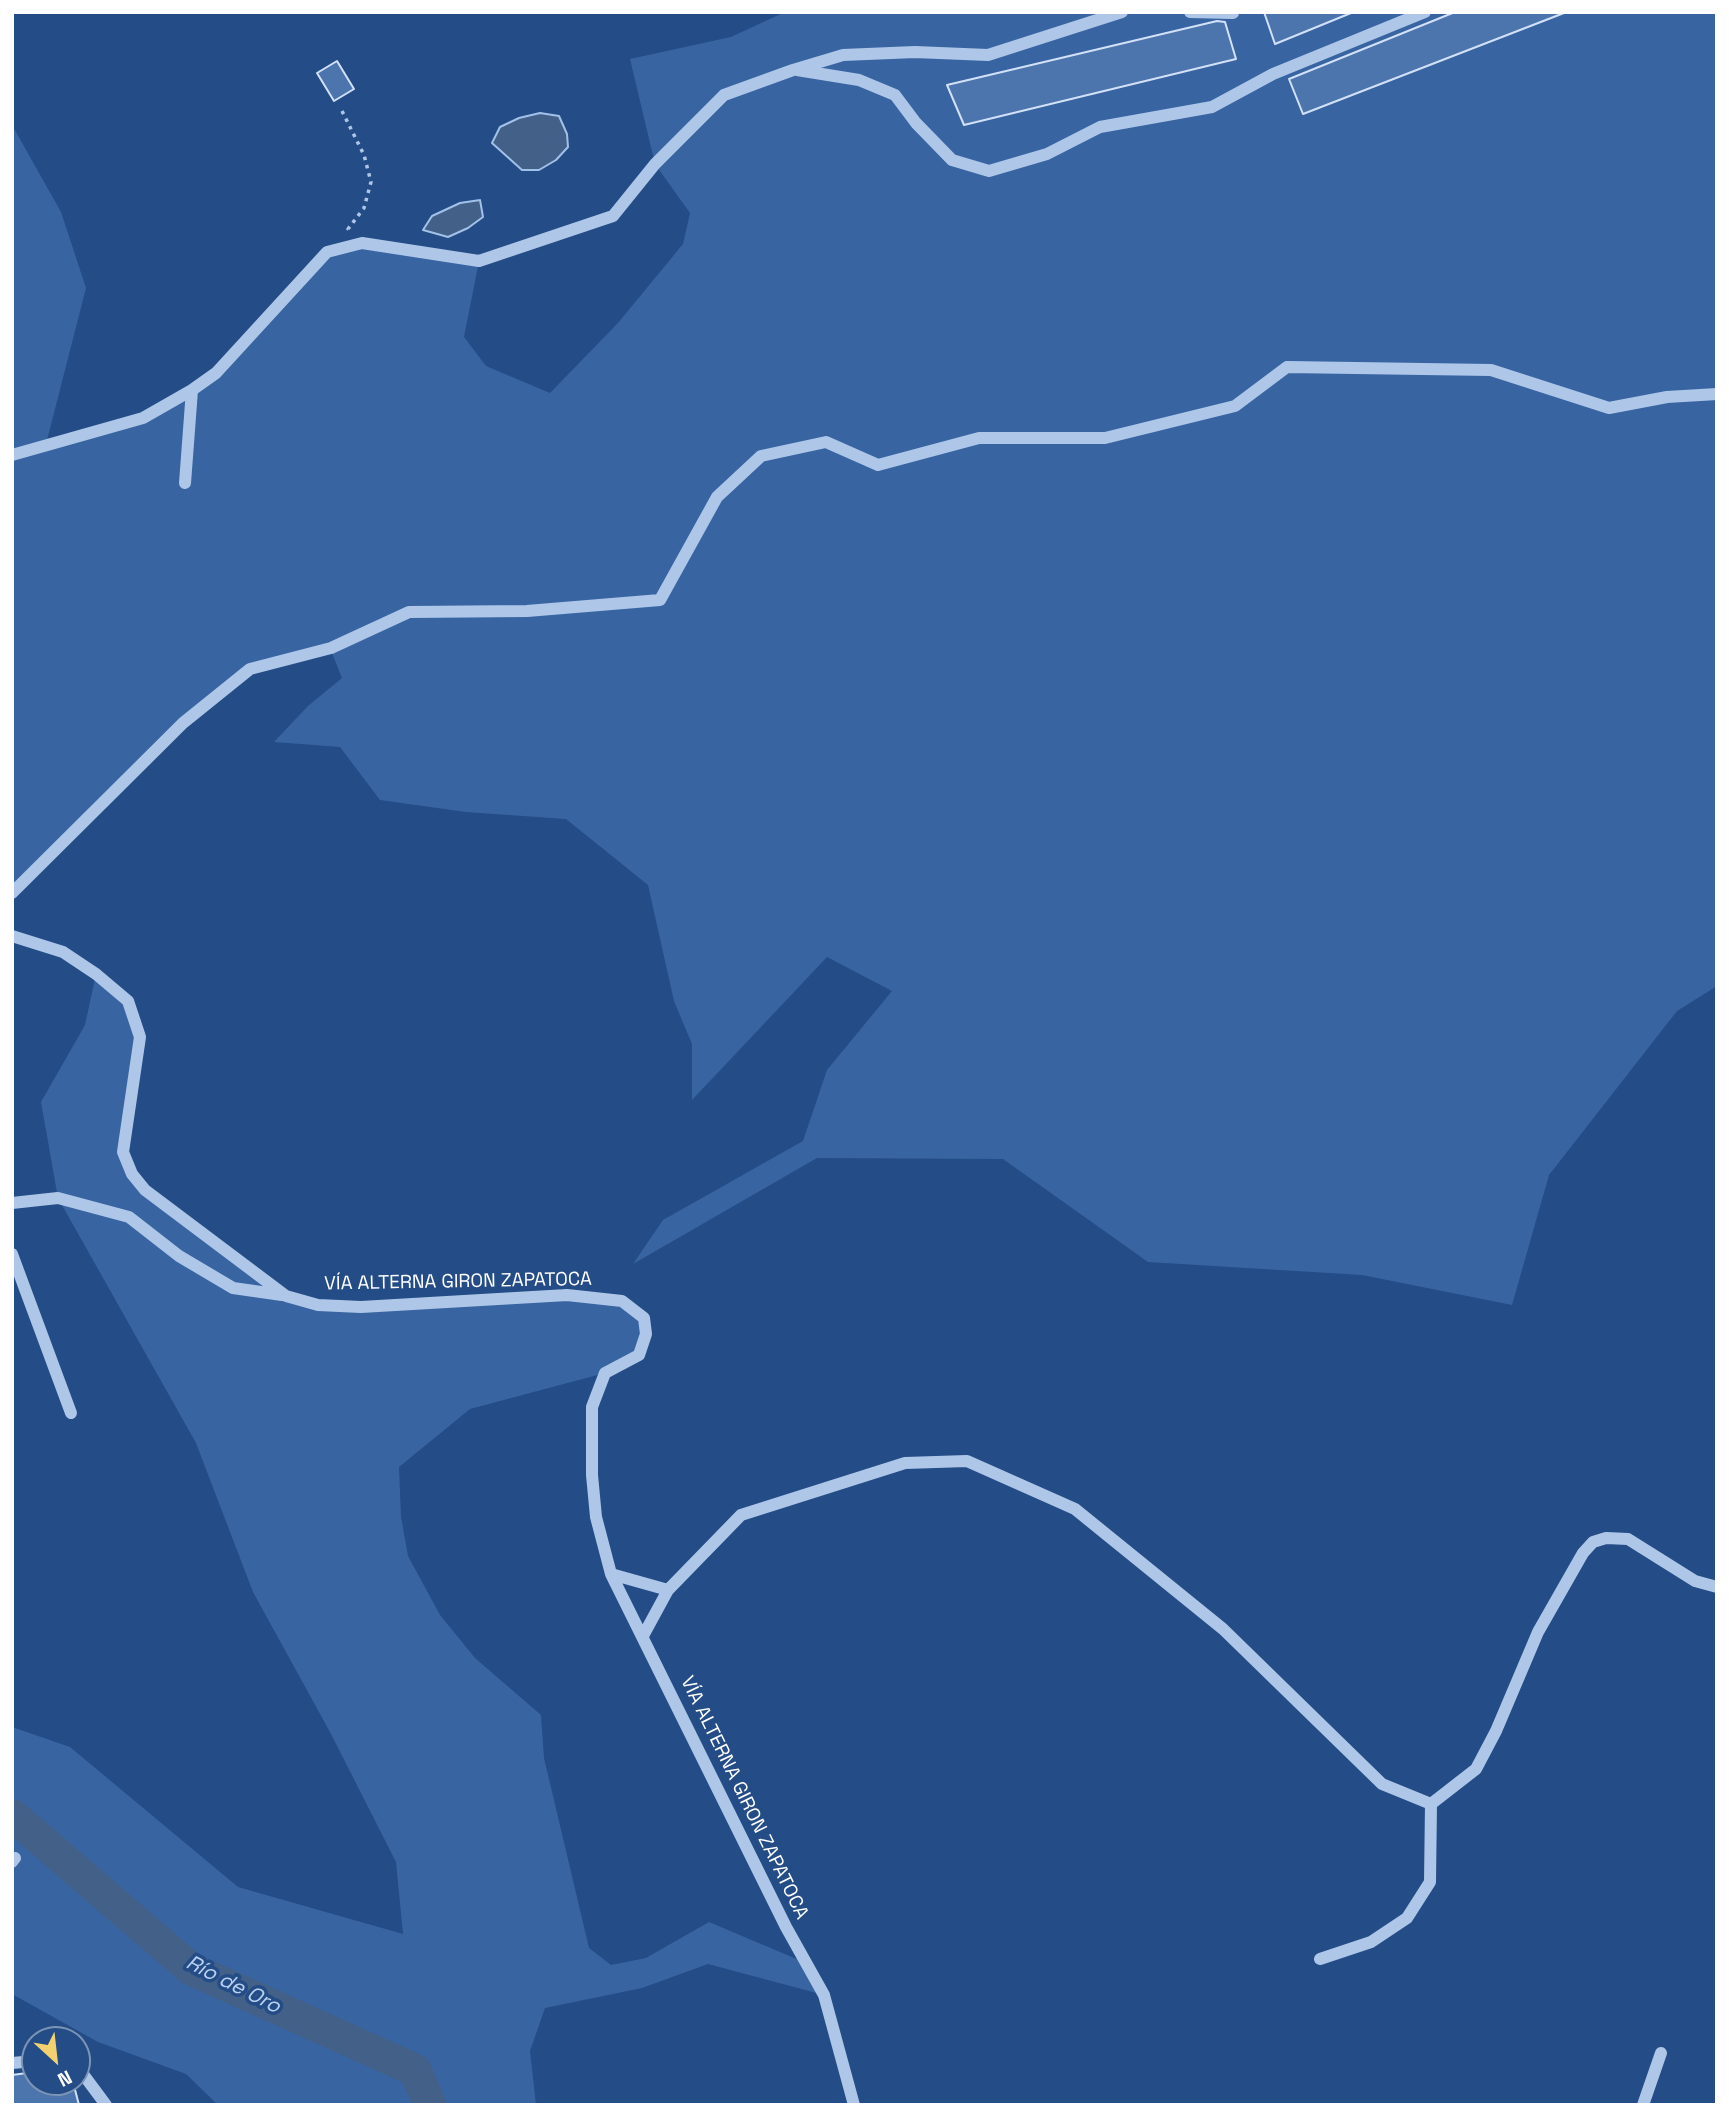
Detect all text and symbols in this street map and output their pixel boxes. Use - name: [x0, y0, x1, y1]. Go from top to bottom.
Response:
- street label: VÍA ALTERNA GIRON ZAPATOCA: [324, 1268, 592, 1296]
- street label: VÍA ALTERNA GIRON ZAPATOCA: [675, 1673, 813, 1923]
- water label: Río de Oro: [182, 1950, 284, 2020]
- north arrow: [21, 2026, 91, 2096]
- text: N: [54, 2064, 76, 2092]

